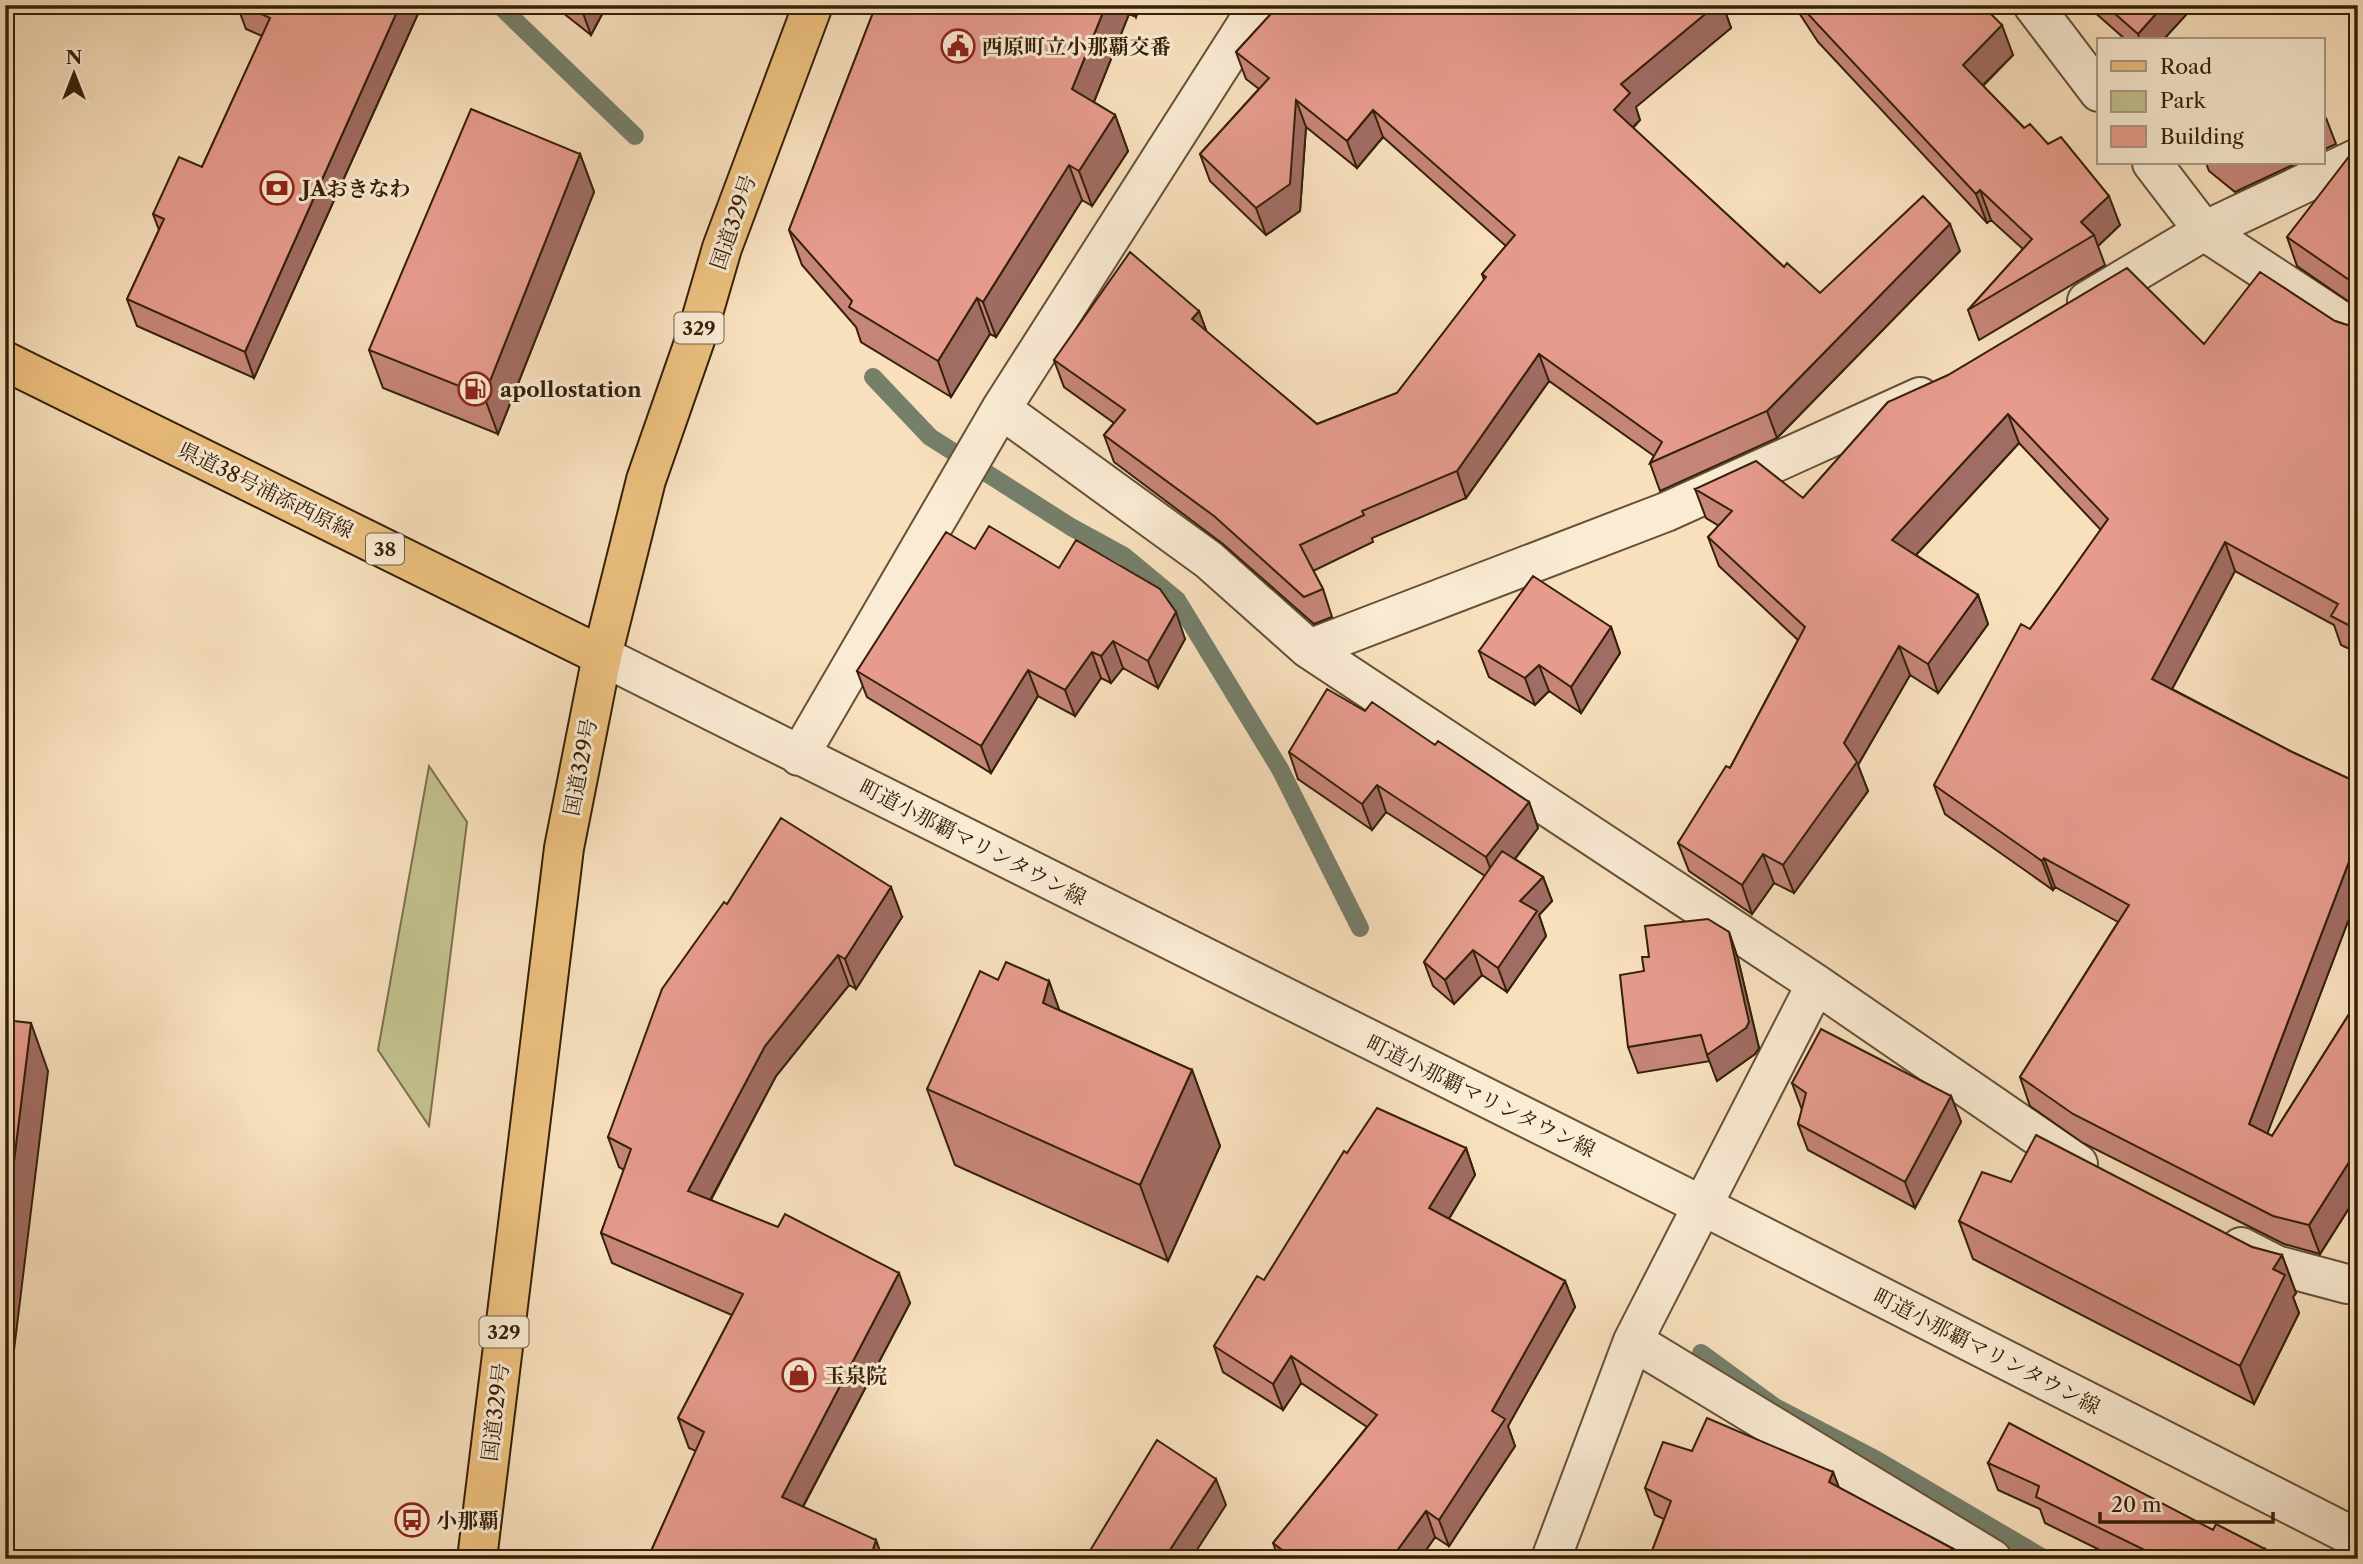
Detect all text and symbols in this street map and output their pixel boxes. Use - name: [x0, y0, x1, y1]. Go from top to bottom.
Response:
- public building icon: 西原町立小那覇交番: [939, 27, 977, 65]
- place label: 西原町立小那覇交番: [982, 34, 1171, 59]
- north arrow: [38, 38, 108, 108]
- legend: [2097, 38, 2324, 164]
- text: N: [66, 46, 82, 69]
- text: Road: [2160, 54, 2212, 79]
- text: Park: [2160, 88, 2206, 113]
- text: Building: [2160, 124, 2245, 149]
- bank icon: JAおきなわ: [258, 169, 296, 207]
- street label: 国道329号: [705, 171, 761, 273]
- place label: JAおきなわ: [298, 176, 411, 201]
- road number: 329: [674, 312, 724, 344]
- fuel station icon: apollostation: [456, 370, 494, 408]
- place label: apollostation: [500, 377, 642, 402]
- street label: 県道38号浦添西原線: [174, 437, 358, 543]
- road number: 38: [366, 534, 404, 564]
- street label: 国道329号: [558, 716, 602, 818]
- street label: 町道小那覇マリンタウン線: [855, 774, 1091, 910]
- street label: 町道小那覇マリンタウン線: [1363, 1030, 1599, 1162]
- street label: 町道小那覇マリンタウン線: [1869, 1283, 2105, 1419]
- road number: 329: [480, 1316, 528, 1348]
- shop icon: 玉泉院: [780, 1356, 818, 1394]
- street label: 国道329号: [477, 1361, 513, 1463]
- place label: 玉泉院: [824, 1363, 887, 1388]
- scale bar: [2100, 1480, 2274, 1524]
- text: 20 m: [2111, 1492, 2162, 1517]
- bus stop icon: 小那覇: [393, 1501, 431, 1539]
- place label: 小那覇: [436, 1508, 499, 1533]

